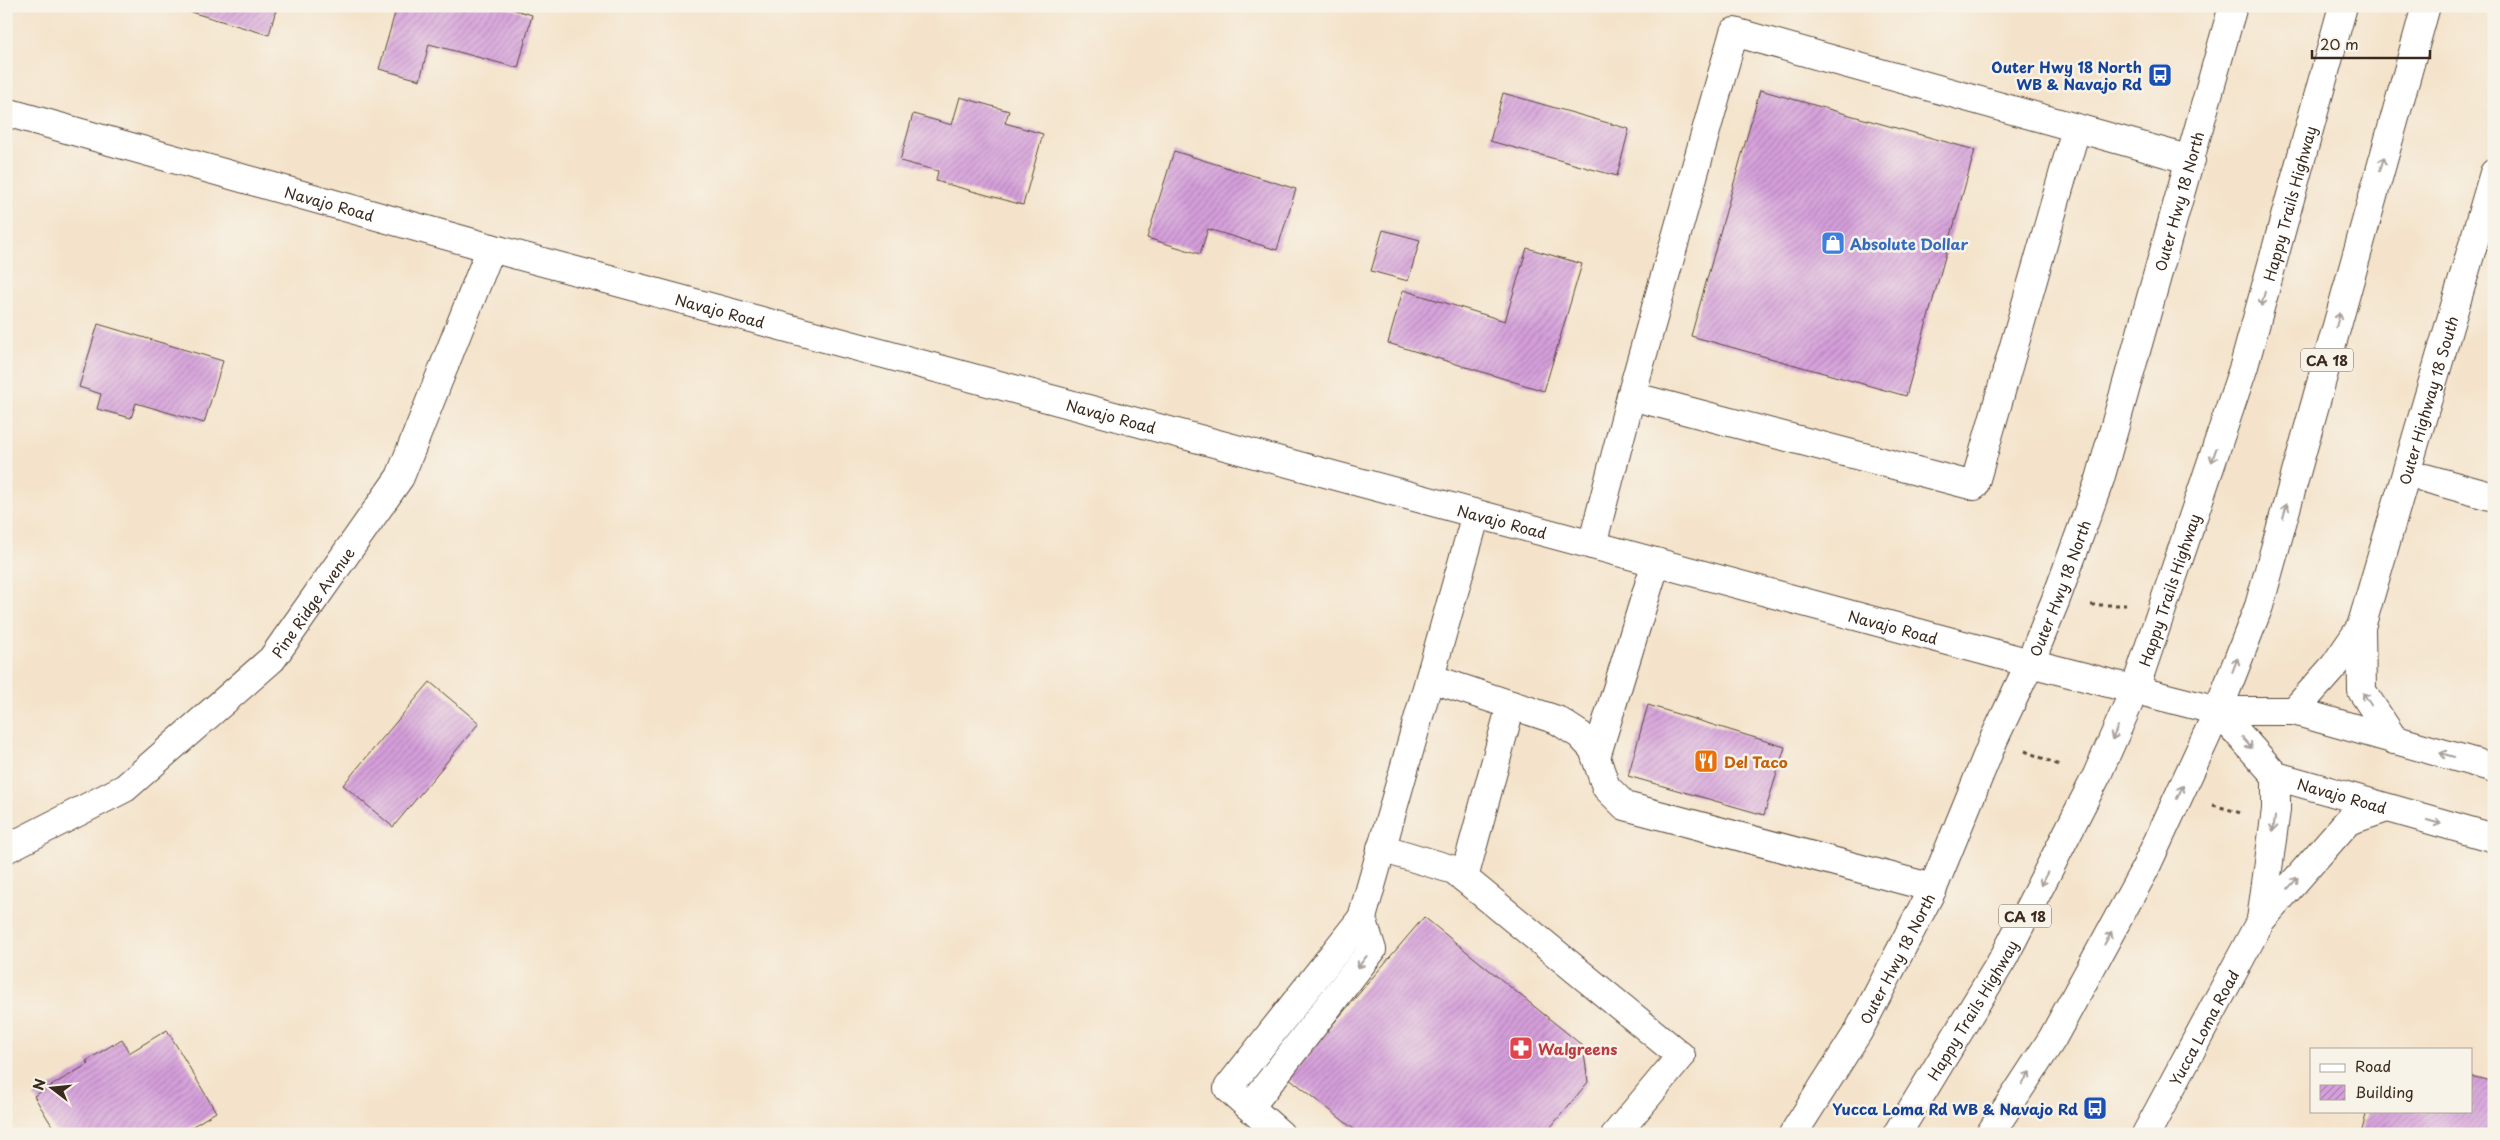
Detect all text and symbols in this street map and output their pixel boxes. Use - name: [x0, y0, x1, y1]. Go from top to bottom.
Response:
- scale bar: [2312, 28, 2430, 60]
- text: 20 m: [2320, 32, 2359, 55]
- place label: Outer Hwy 18 North WB & Navajo Rd: [1991, 55, 2142, 95]
- bus stop icon: Outer Hwy 18 North WB & Navajo Rd: [2147, 62, 2173, 88]
- street label: Happy Trails Highway: [2256, 123, 2321, 283]
- street label: Outer Hwy 18 North: [2148, 128, 2209, 274]
- one-way arrow: [2378, 156, 2387, 172]
- street label: Navajo Road: [282, 179, 377, 226]
- shop icon: Absolute Dollar: [1820, 230, 1846, 256]
- place label: Absolute Dollar: [1850, 232, 1969, 255]
- street label: Navajo Road: [673, 287, 768, 333]
- one-way arrow: [2257, 291, 2267, 307]
- one-way arrow: [2334, 313, 2344, 329]
- street label: Outer Highway 18 South: [2392, 313, 2463, 487]
- road number: CA 18: [2301, 348, 2353, 372]
- street label: Navajo Road: [1064, 392, 1159, 438]
- one-way arrow: [2209, 446, 2219, 462]
- street label: Navajo Road: [1455, 498, 1550, 544]
- one-way arrow: [2281, 503, 2291, 519]
- street label: Happy Trails Highway: [2132, 510, 2205, 669]
- street label: Outer Hwy 18 North: [2022, 516, 2096, 660]
- street label: Pine Ridge Avenue: [265, 542, 359, 662]
- street label: Navajo Road: [1846, 603, 1941, 649]
- one-way arrow: [2231, 658, 2241, 673]
- one-way arrow: [2362, 692, 2373, 706]
- one-way arrow: [2110, 725, 2120, 740]
- one-way arrow: [2241, 737, 2253, 750]
- restaurant icon: Del Taco: [1693, 748, 1719, 774]
- one-way arrow: [2439, 749, 2455, 759]
- place label: Del Taco: [1724, 750, 1788, 773]
- street label: Navajo Road: [2295, 771, 2390, 819]
- one-way arrow: [2175, 785, 2185, 800]
- one-way arrow: [2269, 816, 2279, 832]
- one-way arrow: [2426, 817, 2442, 827]
- one-way arrow: [2039, 871, 2048, 886]
- one-way arrow: [2287, 877, 2299, 890]
- street label: Outer Hwy 18 North: [1853, 889, 1940, 1028]
- road number: CA 18: [1999, 904, 2051, 928]
- one-way arrow: [2103, 931, 2113, 945]
- street label: Happy Trails Highway: [1921, 936, 2023, 1084]
- one-way arrow: [1357, 955, 1367, 969]
- street label: Yucca Loma Road: [2163, 965, 2244, 1089]
- pharmacy icon: Walgreens: [1508, 1035, 1534, 1061]
- place label: Walgreens: [1538, 1037, 1617, 1060]
- legend: [2310, 1048, 2472, 1112]
- text: Road: [2355, 1054, 2391, 1077]
- north arrow: [28, 1062, 78, 1112]
- one-way arrow: [2022, 1072, 2032, 1086]
- text: N: [27, 1076, 51, 1093]
- text: Building: [2355, 1080, 2414, 1103]
- bus stop icon: Yucca Loma Rd WB & Navajo Rd: [2082, 1095, 2108, 1121]
- place label: Yucca Loma Rd WB & Navajo Rd: [1832, 1097, 2078, 1120]

